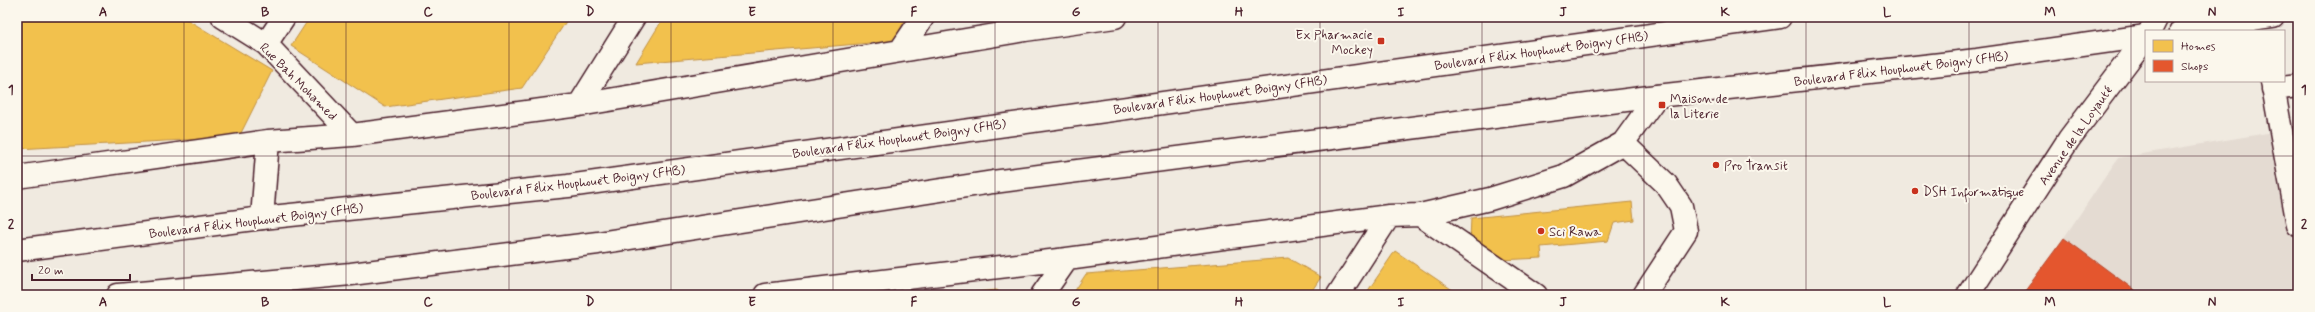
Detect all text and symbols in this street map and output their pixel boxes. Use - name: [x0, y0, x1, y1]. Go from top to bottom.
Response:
- text: A: [99, 4, 107, 21]
- text: B: [261, 4, 270, 21]
- text: C: [423, 4, 433, 21]
- text: D: [586, 4, 595, 21]
- text: E: [748, 4, 756, 21]
- text: F: [911, 4, 918, 21]
- text: G: [1072, 4, 1081, 21]
- text: H: [1235, 4, 1244, 21]
- text: I: [1398, 4, 1405, 21]
- text: J: [1559, 4, 1567, 21]
- text: K: [1720, 4, 1730, 21]
- text: L: [1883, 4, 1892, 21]
- text: M: [2044, 4, 2056, 21]
- text: N: [2208, 4, 2217, 21]
- place label: Ex Pharmacie Mockey: [1296, 27, 1373, 59]
- street label: Boulevard Félix Houphouët Boigny (FHB): [1433, 28, 1650, 76]
- legend: [2145, 30, 2285, 82]
- marker: Ex Pharmacie Mockey: [1376, 36, 1386, 46]
- text: Homes: [2181, 39, 2216, 55]
- street label: Rue Bah Mohamed: [255, 40, 340, 125]
- street label: Boulevard Félix Houphouët Boigny (FHB): [1793, 48, 2010, 92]
- text: Shops: [2181, 59, 2208, 75]
- street label: Boulevard Félix Houphouët Boigny (FHB): [1112, 72, 1329, 120]
- text: 1: [8, 82, 14, 99]
- text: 1: [2301, 82, 2307, 99]
- street label: Avenue de la Loyauté: [2036, 83, 2117, 189]
- place label: Maison de la Literie: [1670, 91, 1728, 123]
- marker: Maison de la Literie: [1657, 100, 1667, 110]
- street label: Boulevard Félix Houphouët Boigny (FHB): [791, 116, 1008, 164]
- place label: Pro Transit: [1724, 158, 1788, 175]
- marker: Pro Transit: [1711, 160, 1721, 170]
- street label: Boulevard Félix Houphouët Boigny (FHB): [470, 162, 687, 206]
- place label: DSH Informatique: [1923, 184, 2024, 203]
- marker: DSH Informatique: [1910, 186, 1920, 196]
- street label: Boulevard Félix Houphouët Boigny (FHB): [148, 200, 365, 244]
- text: 2: [8, 216, 15, 233]
- text: 2: [2301, 216, 2308, 233]
- place label: Sci Rawa: [1549, 224, 1601, 241]
- marker: Sci Rawa: [1536, 226, 1546, 236]
- scale bar: [32, 256, 130, 282]
- text: 20 m: [38, 263, 64, 279]
- text: A: [99, 294, 107, 311]
- text: B: [261, 294, 270, 311]
- text: C: [423, 294, 433, 311]
- text: D: [586, 294, 595, 311]
- text: E: [748, 294, 756, 311]
- text: F: [911, 294, 918, 311]
- text: G: [1072, 294, 1081, 311]
- text: H: [1235, 294, 1244, 311]
- text: I: [1398, 294, 1405, 311]
- text: J: [1559, 294, 1567, 311]
- text: K: [1720, 294, 1730, 311]
- text: L: [1883, 294, 1892, 311]
- text: M: [2044, 294, 2056, 311]
- text: N: [2208, 294, 2217, 311]

